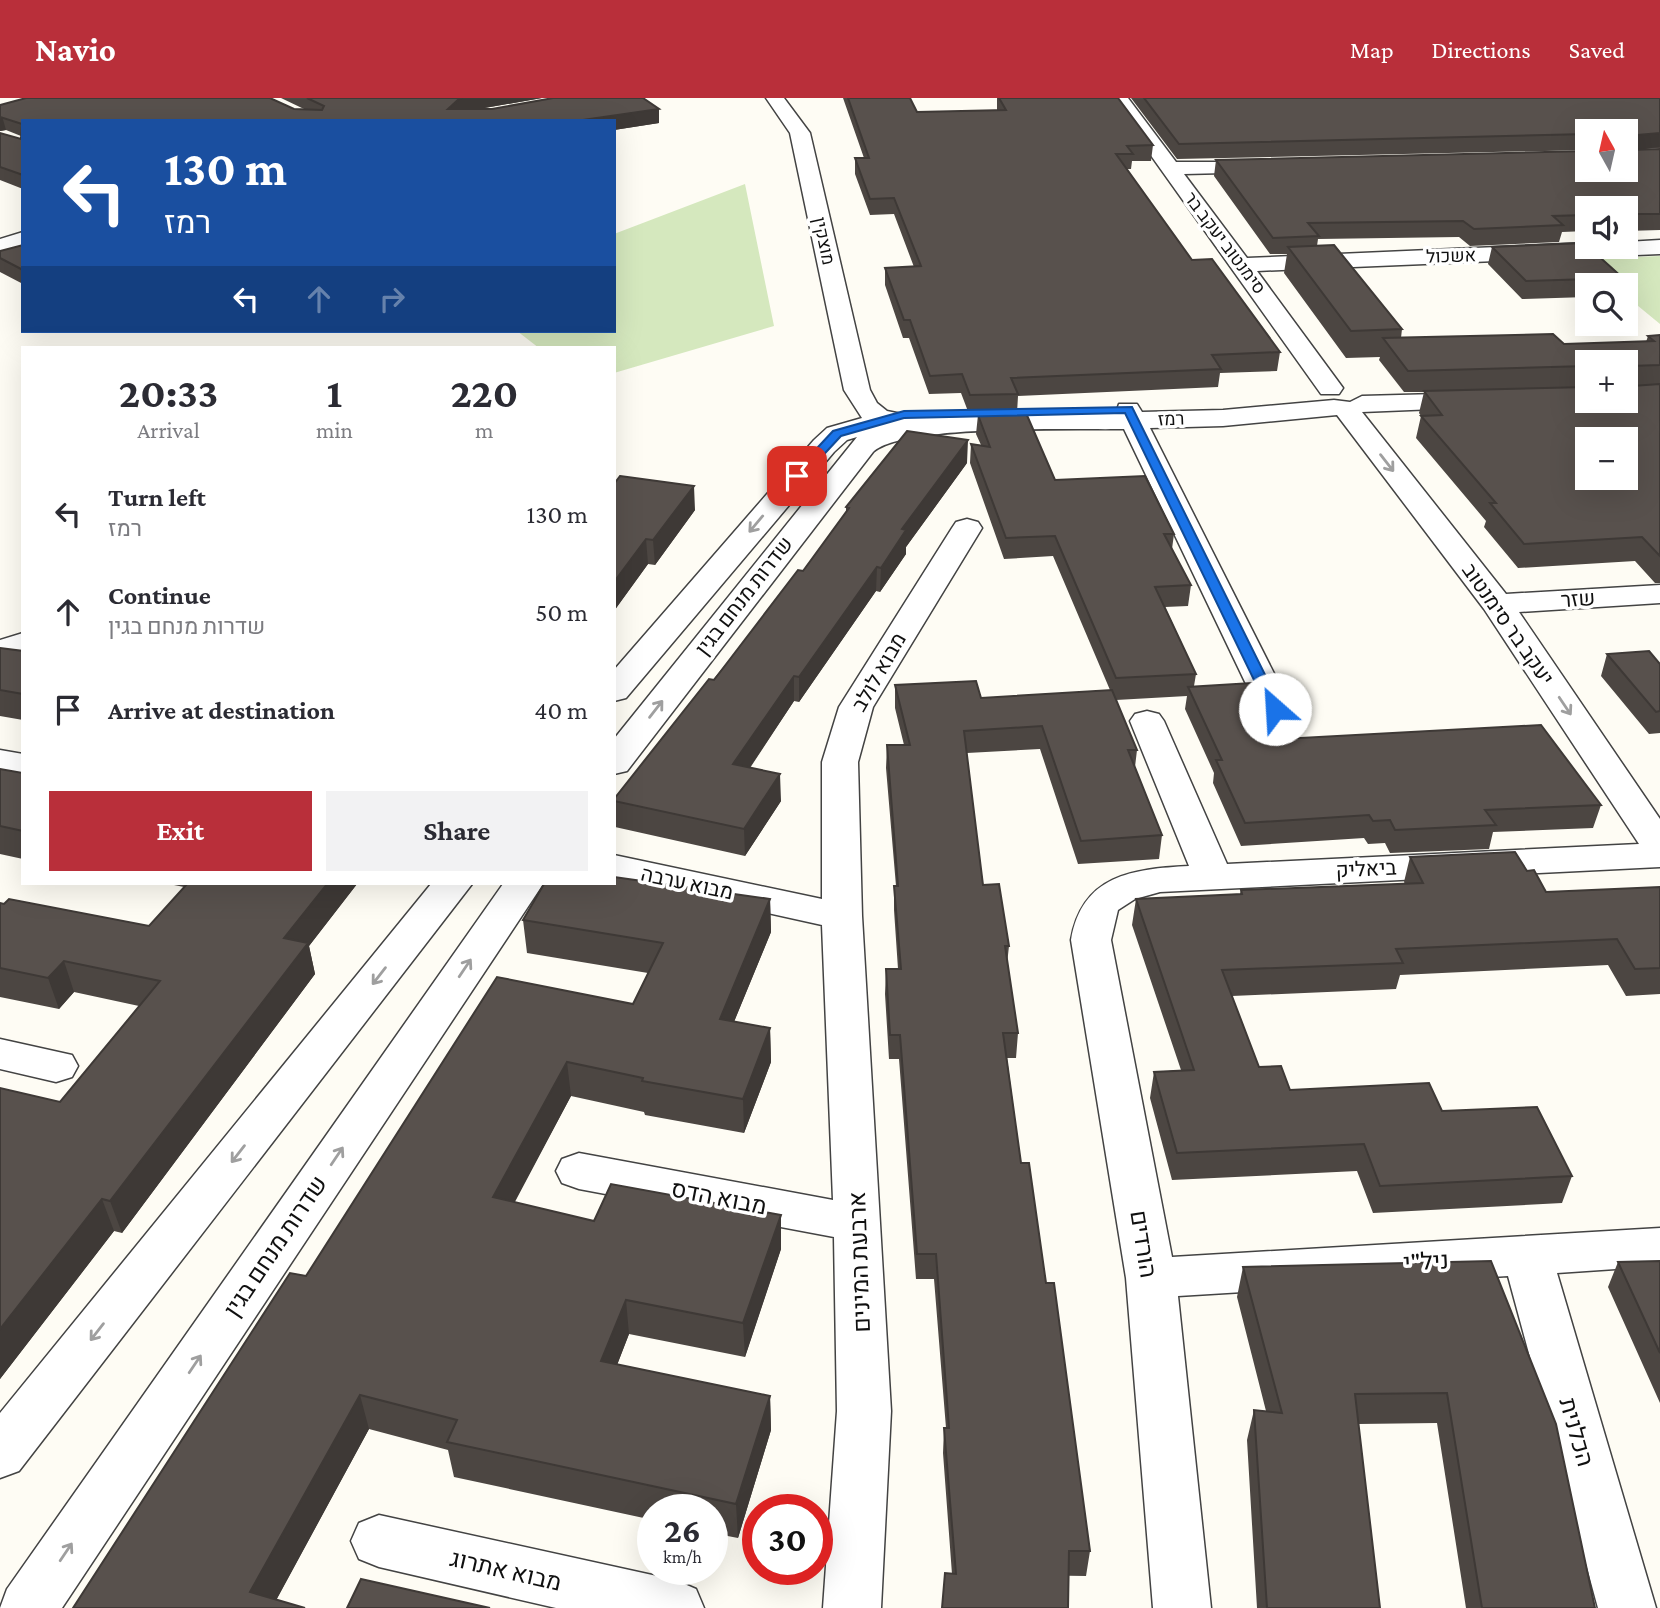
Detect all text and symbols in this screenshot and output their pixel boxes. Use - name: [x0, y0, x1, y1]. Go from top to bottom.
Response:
- text: Navio: [35, 31, 116, 68]
- text: Map: [1350, 36, 1394, 63]
- text: Directions: [1432, 36, 1531, 63]
- text: Saved: [1569, 36, 1625, 63]
- north arrow: [1575, 119, 1638, 182]
- map controls: [1575, 119, 1638, 490]
- text: 130 m: [164, 141, 287, 196]
- icon: left: [49, 147, 140, 238]
- street label: סימנטוב יעקב בר: [1180, 188, 1270, 298]
- button: sound: [1575, 196, 1638, 259]
- text: רמז: [164, 204, 211, 240]
- street label: מוצקין: [809, 215, 839, 267]
- street label: אשכול: [1426, 245, 1476, 267]
- button: search: [1575, 273, 1638, 336]
- icon: left: [227, 280, 265, 318]
- icon: ahead: [300, 280, 338, 318]
- icon: right: [373, 280, 411, 318]
- button: +: [1575, 350, 1638, 413]
- text: 20:33: [119, 369, 218, 416]
- text: 1: [326, 369, 342, 416]
- text: 220: [450, 369, 518, 416]
- street label: רמז: [1157, 409, 1185, 429]
- text: Arrival: [137, 417, 200, 443]
- text: min: [316, 417, 353, 443]
- text: m: [475, 417, 494, 443]
- button: −: [1575, 427, 1638, 490]
- pin: [767, 446, 827, 506]
- one-way arrow: [1380, 453, 1395, 472]
- icon: arrive: [778, 457, 816, 495]
- text: Turn left: [108, 483, 206, 512]
- icon: left: [49, 495, 87, 533]
- text: 130 m: [527, 500, 588, 529]
- text: רמז: [108, 515, 142, 541]
- one-way arrow: [748, 515, 764, 533]
- street label: שדרות מנחם בגין: [690, 532, 798, 660]
- street label: יעקב בר סימנטוב: [1457, 559, 1559, 689]
- text: Continue: [108, 581, 211, 610]
- street label: שזר: [1560, 586, 1596, 612]
- icon: ahead: [49, 593, 87, 631]
- text: 50 m: [535, 598, 588, 627]
- text: שדרות מנחם בגין: [108, 613, 265, 639]
- street label: מבוא לולב: [847, 628, 911, 716]
- position arrow: [1238, 672, 1312, 746]
- icon: arrive: [49, 691, 87, 729]
- one-way arrow: [1558, 695, 1572, 715]
- text: Arrive at destination: [108, 696, 335, 725]
- text: 40 m: [534, 696, 588, 725]
- one-way arrow: [649, 700, 664, 719]
- button: Exit: [49, 791, 312, 871]
- button: Share: [326, 791, 588, 871]
- street label: ביאליק: [1335, 855, 1397, 883]
- street label: מבוא ערבה: [639, 862, 735, 904]
- one-way arrow: [458, 959, 472, 978]
- one-way arrow: [372, 966, 387, 984]
- one-way arrow: [230, 1144, 246, 1162]
- one-way arrow: [330, 1147, 344, 1166]
- street label: שדרות מנחם בגין: [218, 1170, 332, 1322]
- street label: מבוא הדס: [669, 1175, 769, 1219]
- street label: ארבעת המינים: [843, 1191, 875, 1333]
- street label: הורדים: [1125, 1208, 1163, 1280]
- street label: ניל"י: [1403, 1246, 1449, 1276]
- one-way arrow: [89, 1322, 104, 1341]
- one-way arrow: [187, 1355, 202, 1374]
- street label: הכלנית: [1554, 1395, 1600, 1469]
- speed limit sign: 30: [742, 1494, 833, 1585]
- text: 26: [664, 1511, 701, 1550]
- one-way arrow: [59, 1543, 73, 1562]
- street label: מבוא אתרוג: [448, 1544, 564, 1596]
- text: km/h: [663, 1547, 702, 1567]

